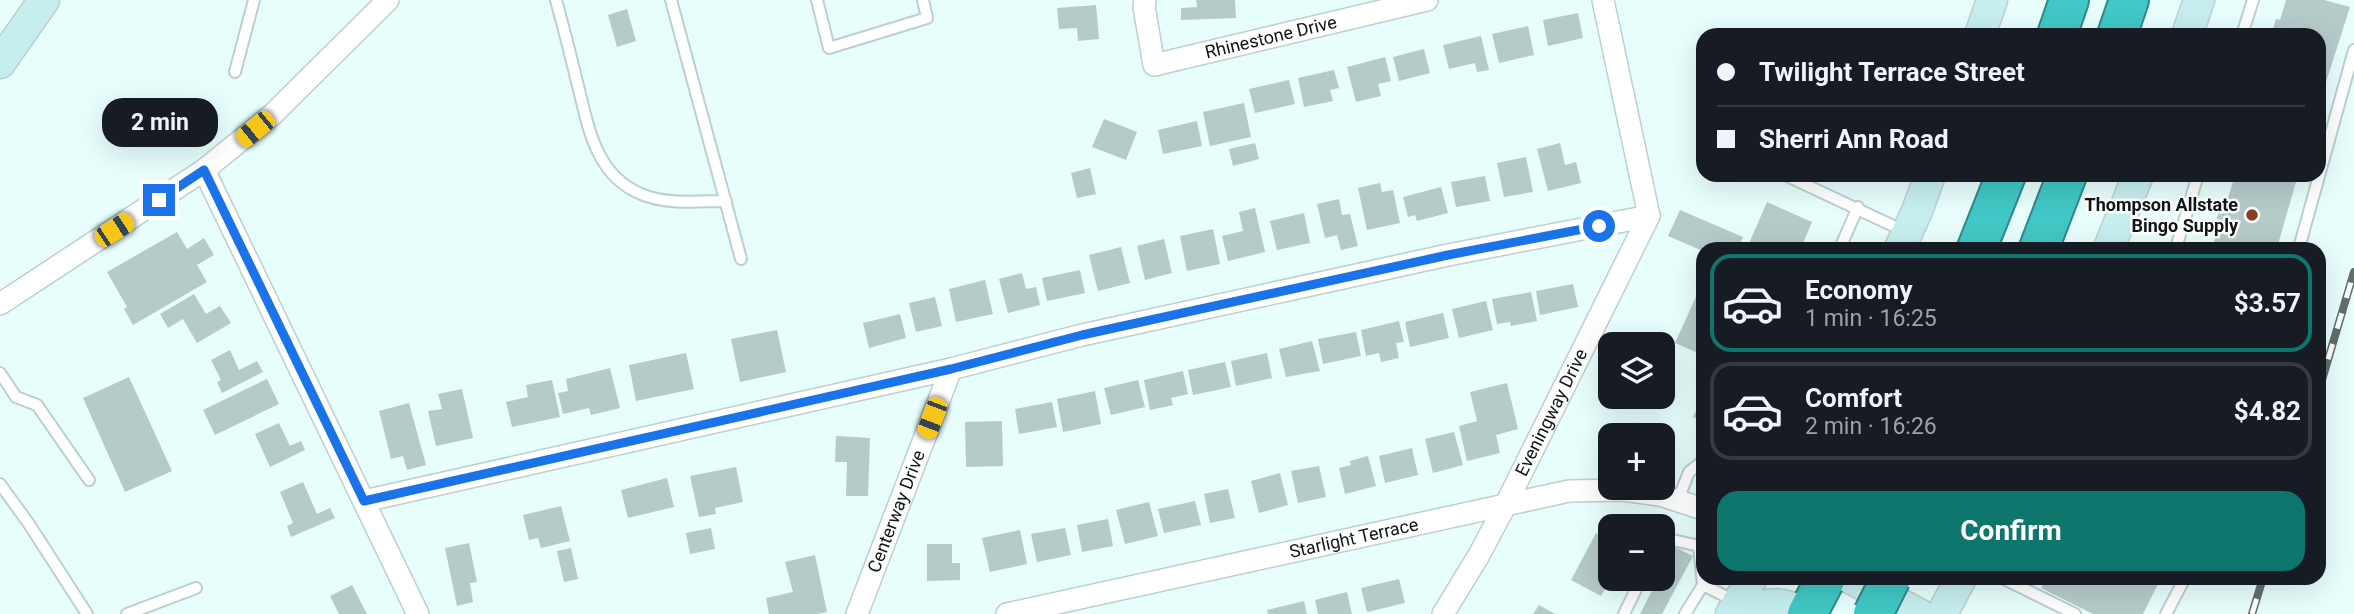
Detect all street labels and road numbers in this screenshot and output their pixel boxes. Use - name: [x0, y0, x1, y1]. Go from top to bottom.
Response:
- street label: Rhinestone Drive: [1203, 11, 1339, 63]
- street label: Eveningway Drive: [1511, 345, 1591, 479]
- street label: Centerway Drive: [863, 447, 929, 575]
- street label: Starlight Terrace: [1287, 513, 1420, 562]

